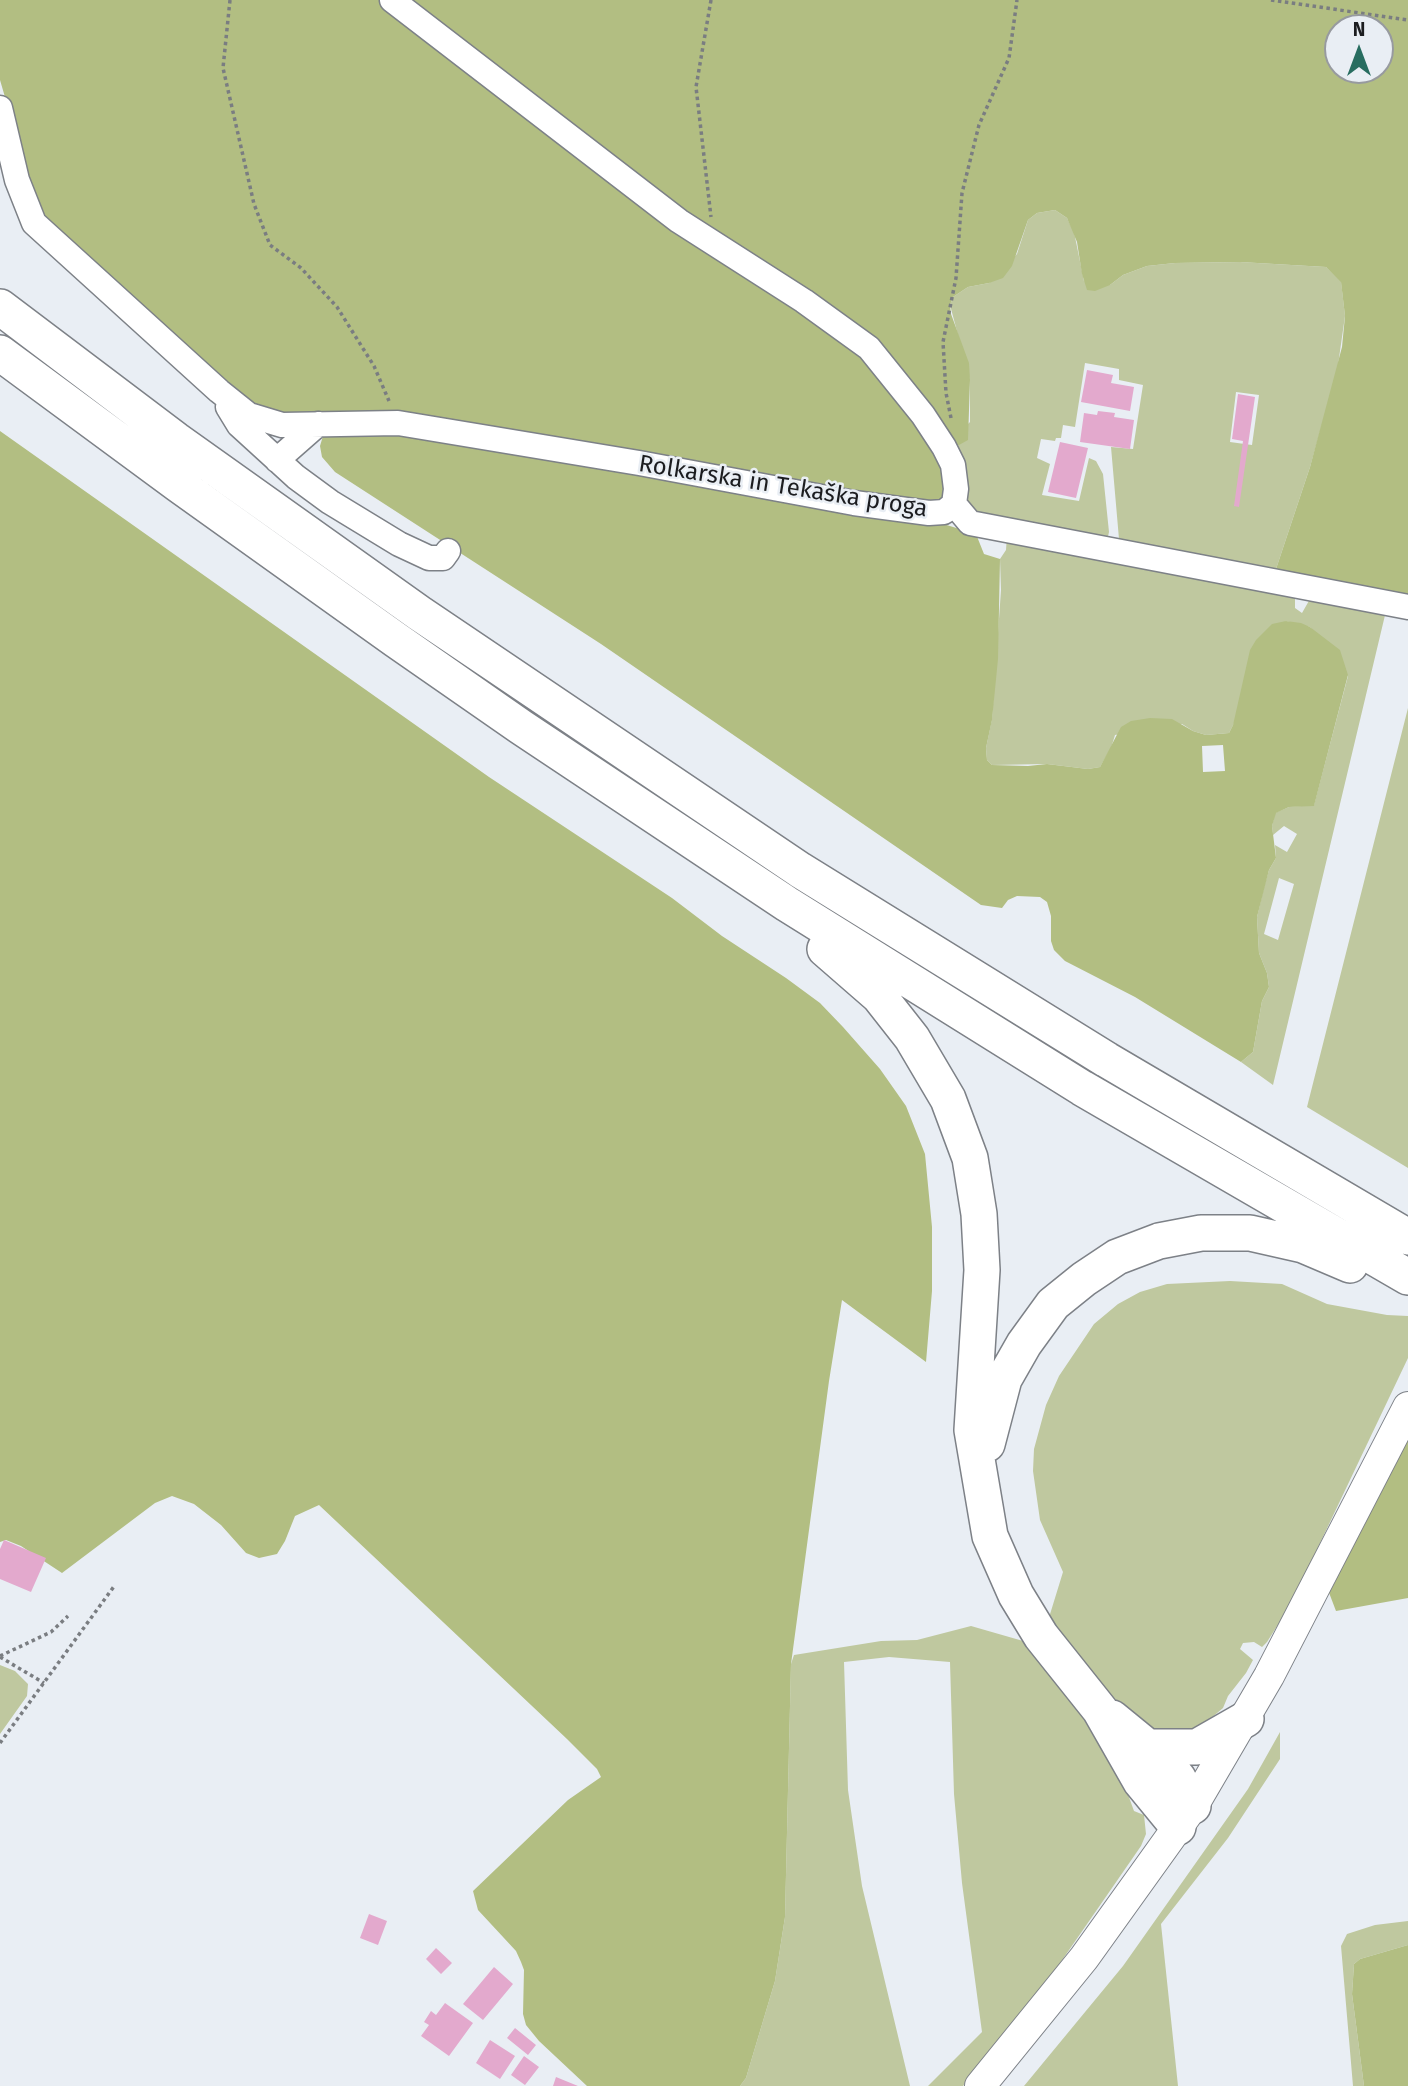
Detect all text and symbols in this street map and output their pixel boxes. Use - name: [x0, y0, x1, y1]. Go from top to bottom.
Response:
- north arrow: [1324, 14, 1394, 84]
- text: N: [1353, 18, 1365, 41]
- street label: Rolkarska in Tekaška proga: [636, 450, 930, 524]

